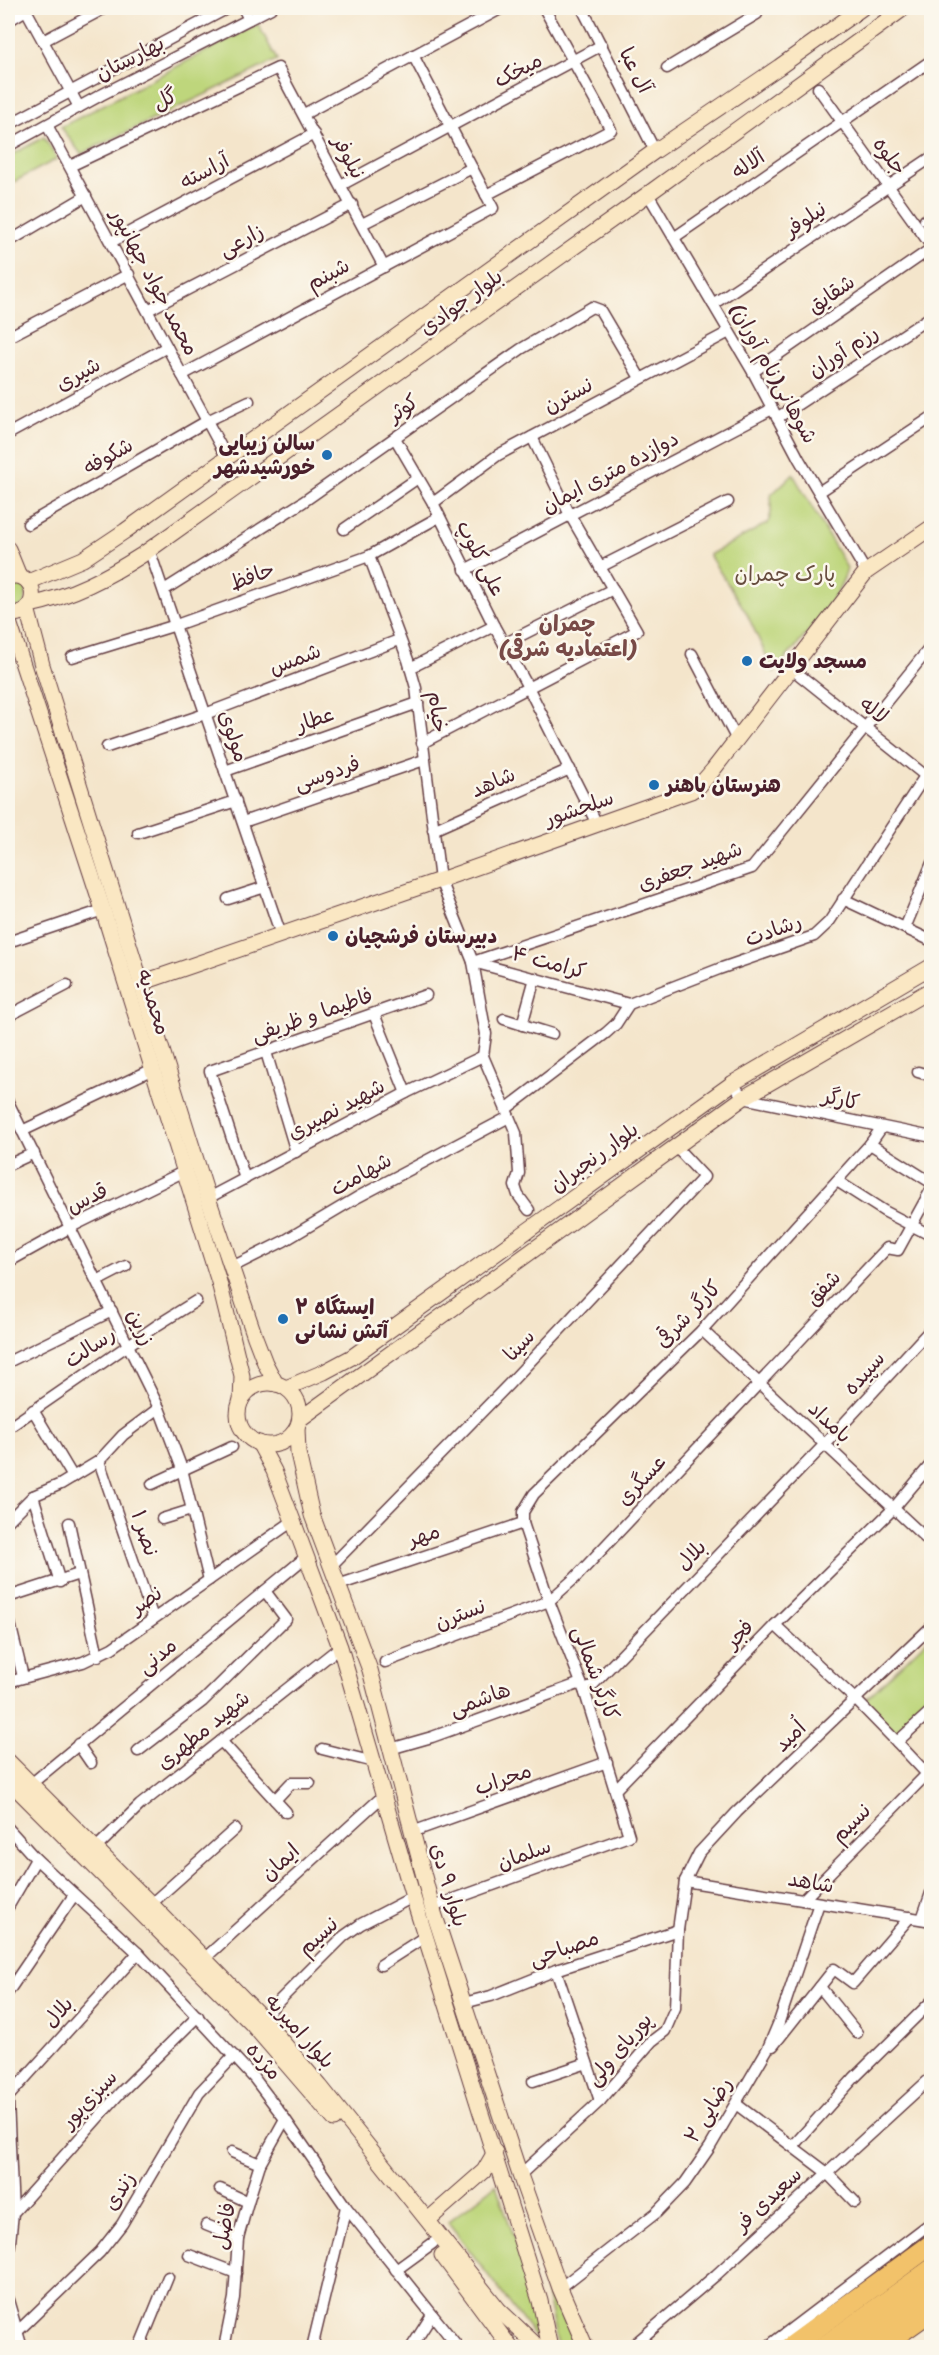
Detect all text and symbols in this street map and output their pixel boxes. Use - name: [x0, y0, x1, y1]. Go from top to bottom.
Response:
- street label: بهارستان: [89, 24, 171, 92]
- street label: آل عبا: [608, 40, 664, 101]
- street label: میخک: [487, 41, 549, 99]
- street label: گل: [146, 77, 184, 121]
- street label: نیلوفر: [321, 126, 376, 186]
- street label: جلوه: [863, 128, 917, 184]
- street label: آلاله: [723, 138, 774, 189]
- street label: آراسته: [172, 141, 237, 200]
- street label: نیلوفر: [774, 191, 835, 249]
- street label: محمد جواد جهانپور: [99, 199, 210, 363]
- street label: زارعی: [211, 212, 271, 268]
- street label: شبنم: [299, 247, 357, 301]
- street label: بلوار جوادی: [411, 258, 511, 346]
- street label: شقایق: [799, 264, 863, 324]
- street label: شوهانی(نام آوران): [719, 295, 829, 451]
- street label: رزم آوران: [800, 314, 886, 388]
- street label: شیری: [48, 346, 108, 402]
- street label: نسترن: [536, 366, 600, 424]
- street label: کوثر: [377, 383, 427, 434]
- street label: دوازده متری ایمان: [534, 420, 686, 524]
- place label: سالن زیبایی خورشیدشهر: [212, 424, 315, 486]
- street label: شکوفه: [75, 426, 141, 486]
- marker: سالن زیبایی خورشیدشهر: [320, 448, 334, 462]
- street label: علی کلوپ: [446, 513, 516, 603]
- street label: حافظ: [224, 550, 280, 602]
- park label: پارک چمران: [735, 555, 835, 593]
- district label: چمران (اعتمادیه شرقی): [499, 604, 638, 668]
- street label: شمس: [263, 632, 327, 686]
- place label: مسجد ولایت: [759, 642, 867, 680]
- marker: مسجد ولایت: [740, 654, 754, 668]
- street label: لاله: [851, 686, 897, 734]
- street label: خیام: [417, 689, 459, 735]
- street label: عطار: [289, 695, 340, 744]
- street label: مولوی: [207, 705, 261, 767]
- street label: فردوسی: [289, 744, 365, 802]
- street label: شاهد: [464, 755, 522, 809]
- place label: هنرستان باهنر: [664, 766, 781, 804]
- street label: سلحشور: [537, 778, 619, 838]
- marker: هنرستان باهنر: [647, 778, 661, 792]
- street label: شهید جعفری: [632, 829, 748, 903]
- street label: رشادت: [739, 902, 807, 958]
- place label: دبیرستان فرشچیان: [345, 917, 497, 955]
- marker: دبیرستان فرشچیان: [326, 929, 340, 943]
- street label: کرامت ۴: [507, 934, 591, 990]
- street label: محمدیه: [126, 964, 182, 1040]
- street label: فاطیما و ظریفی: [246, 976, 378, 1054]
- street label: شهید نصیری: [280, 1067, 392, 1151]
- street label: کارگر: [817, 1076, 863, 1121]
- street label: بلوار رنجبران: [541, 1111, 647, 1203]
- street label: شهامت: [323, 1141, 399, 1207]
- street label: قدس: [59, 1171, 115, 1225]
- street label: شفق: [795, 1260, 851, 1316]
- street label: کارگر شرقی: [645, 1270, 731, 1358]
- place label: ایستگاه ۲ آتش نشانی: [295, 1288, 389, 1350]
- street label: زرین: [116, 1302, 166, 1352]
- marker: ایستگاه ۲ آتش نشانی: [276, 1312, 290, 1326]
- street label: رسالت: [56, 1315, 124, 1379]
- street label: سینا: [493, 1319, 545, 1371]
- street label: سپیده: [833, 1342, 895, 1404]
- street label: بامداد: [799, 1391, 861, 1453]
- street label: عسگری: [606, 1445, 676, 1515]
- street label: نصر ۱: [120, 1505, 170, 1561]
- street label: مهر: [401, 1512, 445, 1559]
- street label: بلال: [666, 1530, 716, 1580]
- street label: نصر: [120, 1575, 171, 1626]
- street label: نسترن: [429, 1587, 491, 1641]
- street label: فجر: [713, 1610, 764, 1660]
- street label: کارگر شمالی: [561, 1620, 631, 1726]
- street label: مدنی: [128, 1627, 186, 1685]
- street label: هاشمی: [444, 1670, 516, 1728]
- street label: شهید مطهری: [147, 1680, 259, 1780]
- street label: اُمید: [764, 1710, 816, 1762]
- street label: محراب: [469, 1752, 537, 1806]
- street label: نسیم: [821, 1793, 881, 1853]
- street label: سلمان: [491, 1827, 557, 1881]
- street label: ایمان: [251, 1833, 309, 1891]
- street label: بلوار ۹ دی: [419, 1839, 479, 1931]
- street label: شاهد: [785, 1859, 837, 1905]
- street label: نسیم: [288, 1906, 348, 1966]
- street label: مصباحی: [524, 1918, 604, 1978]
- street label: بلوار امیریه: [255, 1984, 345, 2078]
- street label: بلال: [33, 1987, 83, 2037]
- street label: پوریای ولی: [576, 2003, 662, 2095]
- street label: مژده: [236, 2033, 292, 2089]
- street label: سبزی‌پور: [50, 2060, 127, 2139]
- street label: رضایی ۲: [673, 2069, 743, 2151]
- street label: سعیدی فر: [723, 2157, 811, 2243]
- street label: زندی: [92, 2164, 146, 2218]
- street label: فاضل: [201, 2199, 247, 2253]

